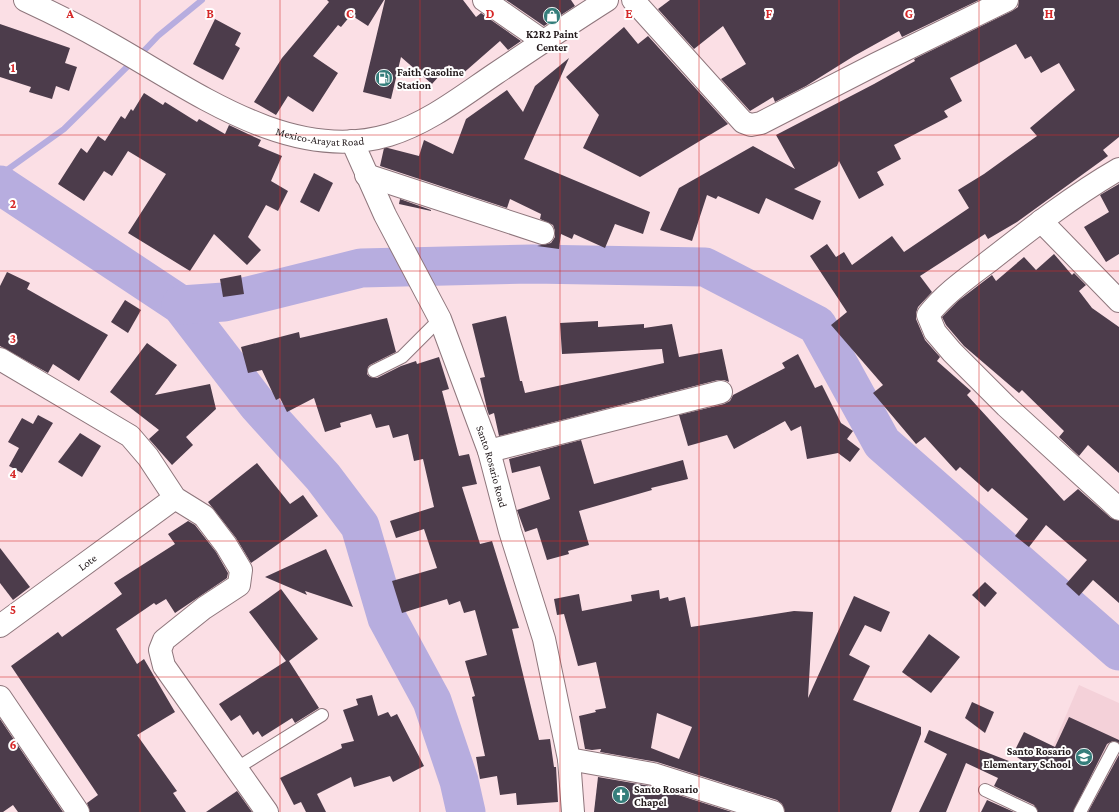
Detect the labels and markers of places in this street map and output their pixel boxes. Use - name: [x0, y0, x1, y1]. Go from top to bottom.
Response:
- shop icon: K2R2 Paint Center: [542, 6, 562, 26]
- place label: K2R2 Paint Center: [526, 28, 578, 53]
- place label: Faith Gasoline Station: [397, 66, 464, 91]
- fuel station icon: Faith Gasoline Station: [374, 68, 394, 88]
- place label: Santo Rosario Elementary School: [983, 745, 1072, 770]
- school or university icon: Santo Rosario Elementary School: [1074, 747, 1094, 767]
- place label: Santo Rosario Chapel: [634, 783, 699, 808]
- church icon: Santo Rosario Chapel: [611, 785, 631, 805]

